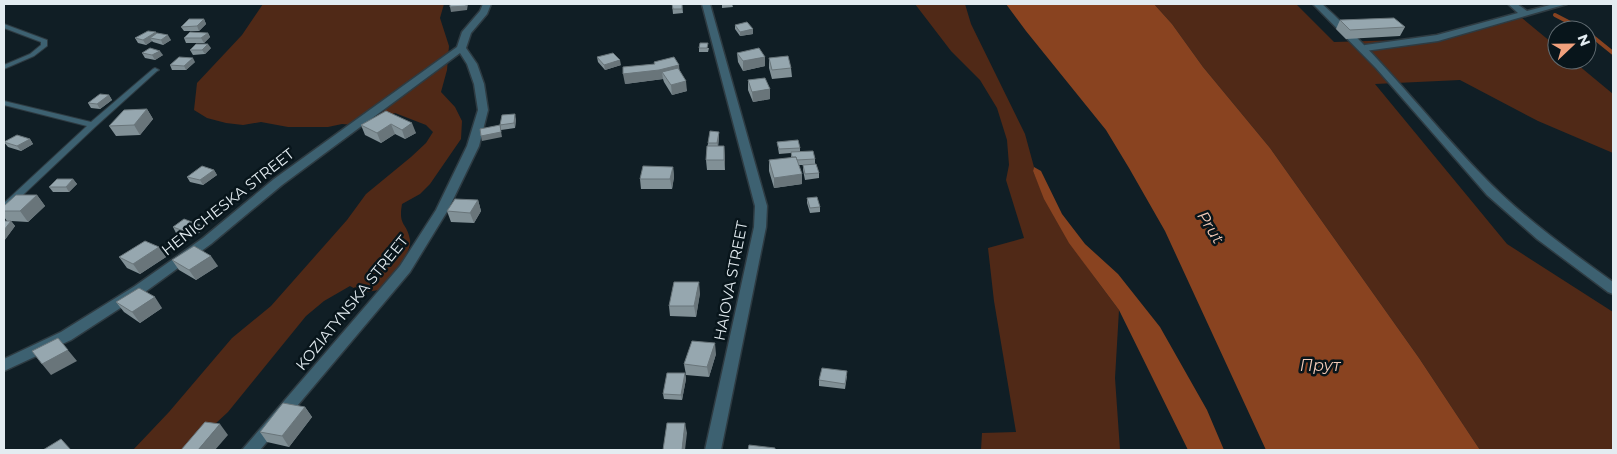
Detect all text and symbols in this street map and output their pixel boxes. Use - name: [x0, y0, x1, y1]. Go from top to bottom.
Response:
- north arrow: [1547, 20, 1597, 70]
- text: N: [1574, 32, 1595, 49]
- street label: HENICHESKA STREET: [158, 144, 298, 259]
- water label: Prut: [1193, 207, 1228, 247]
- street label: HAIOVA STREET: [710, 219, 752, 342]
- street label: KOZIATYNSKA STREET: [291, 231, 412, 374]
- water label: Прут: [1300, 356, 1342, 375]

